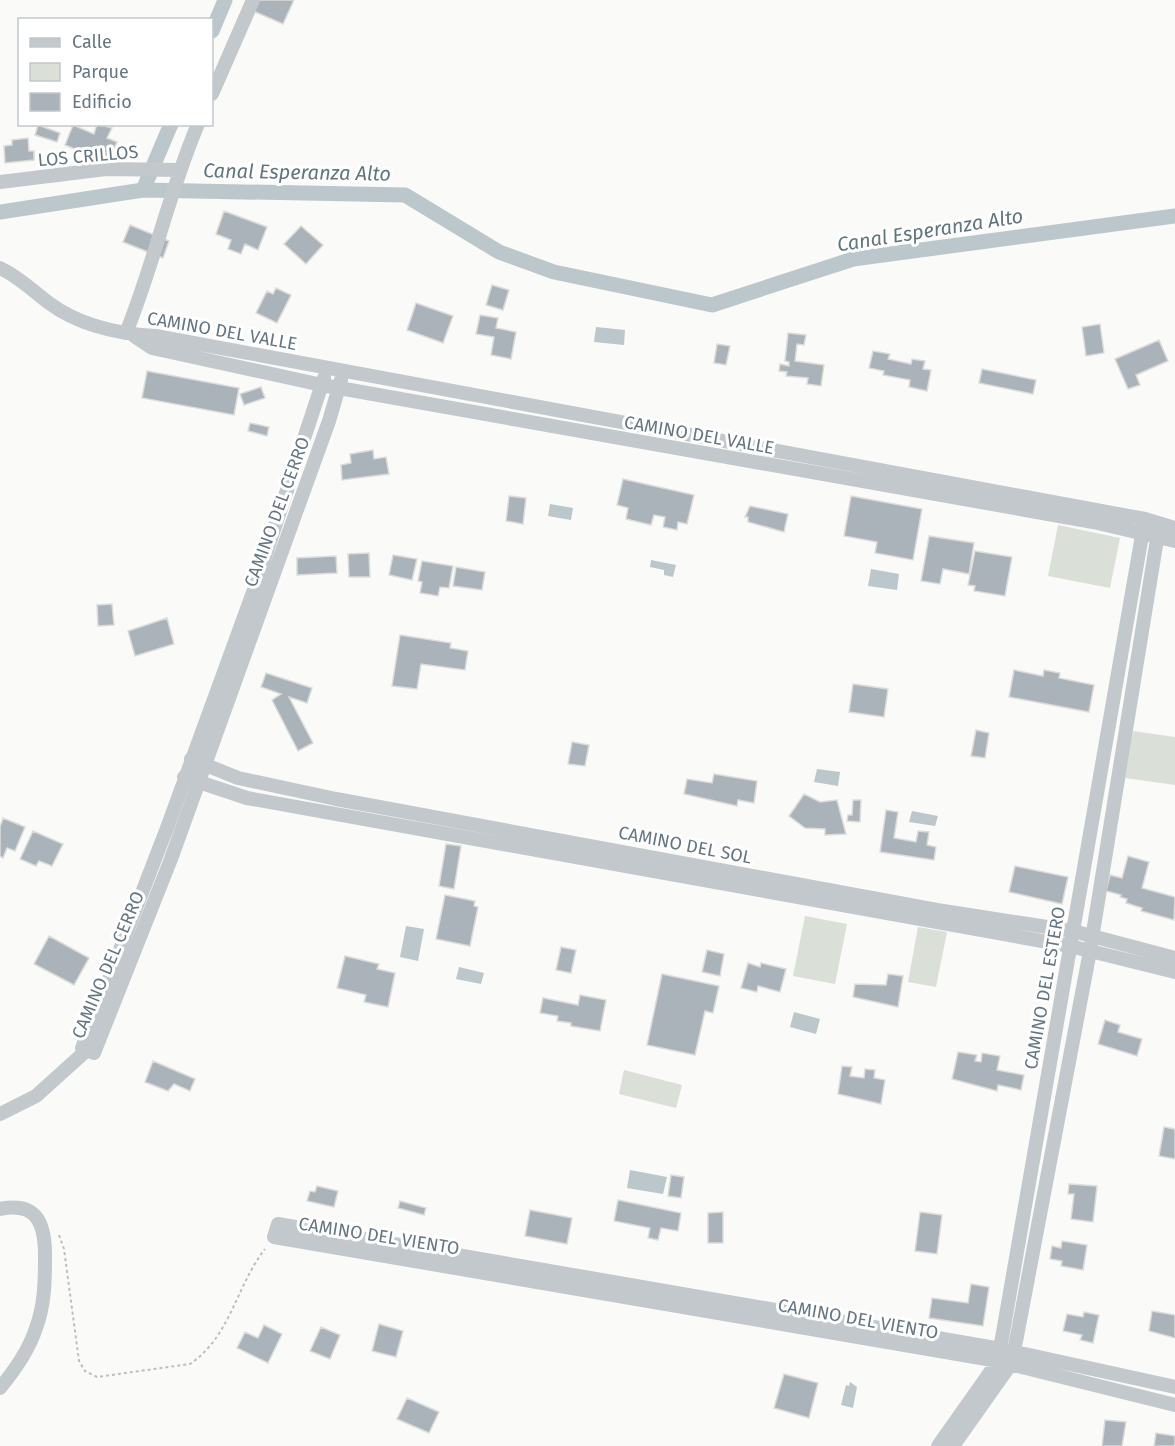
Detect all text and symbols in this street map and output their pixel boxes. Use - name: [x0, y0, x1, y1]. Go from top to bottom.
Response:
- legend: [18, 18, 213, 126]
- text: Calle: [72, 31, 112, 53]
- text: Parque: [72, 61, 129, 83]
- text: Edificio: [72, 91, 132, 113]
- street label: LOS CRILLOS: [37, 141, 139, 171]
- water label: Canal Esperanza Alto: [203, 158, 391, 186]
- water label: Canal Esperanza Alto: [835, 203, 1025, 257]
- street label: CAMINO DEL VALLE: [145, 307, 299, 355]
- street label: CAMINO DEL VALLE: [622, 411, 776, 459]
- street label: CAMINO DEL CERRO: [240, 434, 314, 590]
- street label: CAMINO DEL SOL: [616, 821, 754, 869]
- street label: CAMINO DEL CERRO: [67, 888, 149, 1042]
- street label: CAMINO DEL ESTERO: [1020, 905, 1070, 1071]
- street label: CAMINO DEL VIENTO: [297, 1212, 461, 1260]
- street label: CAMINO DEL VIENTO: [776, 1294, 940, 1344]

